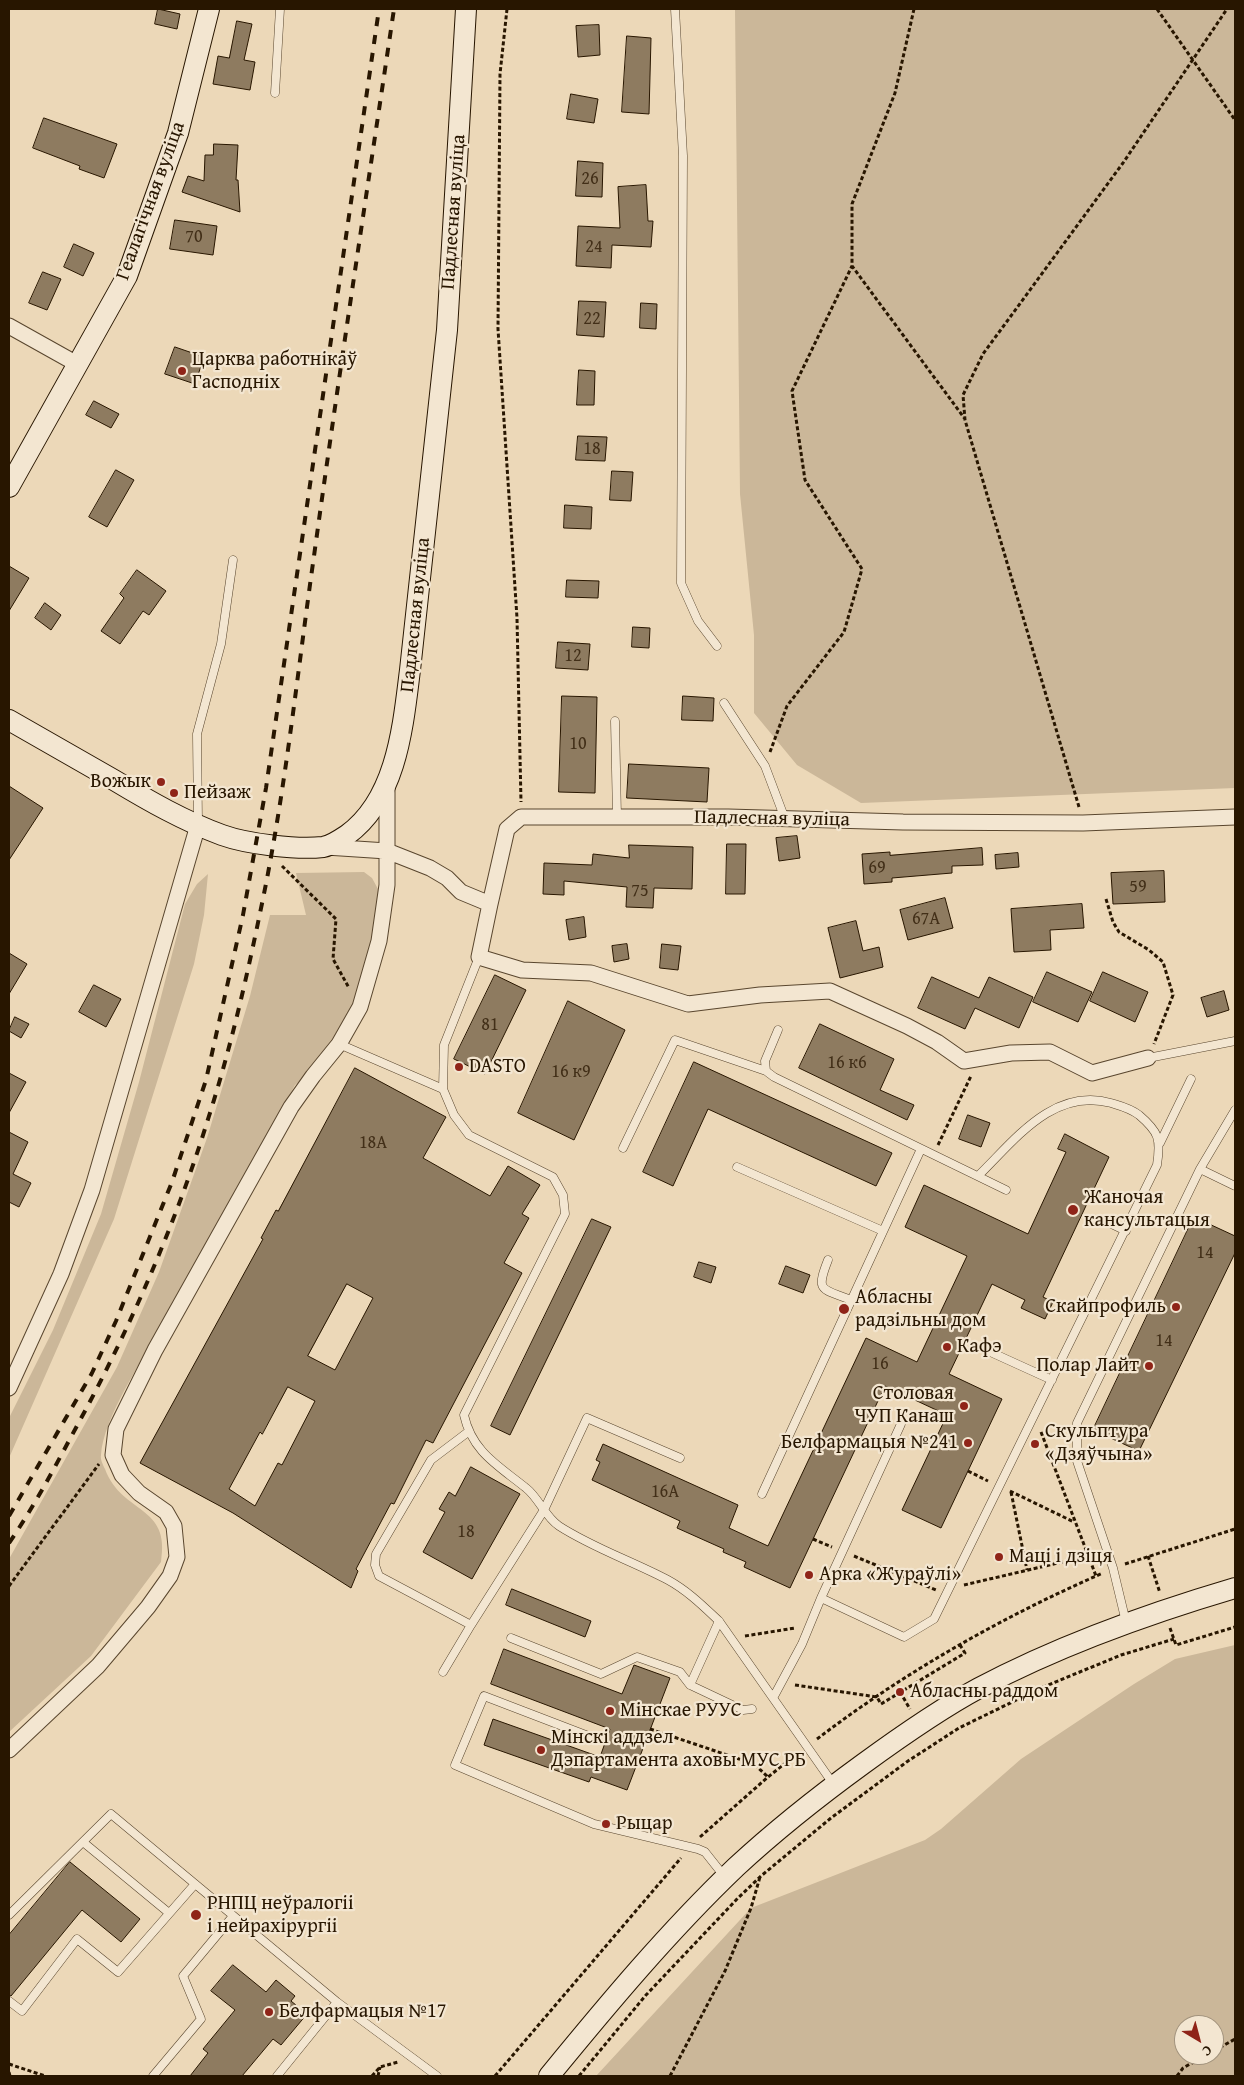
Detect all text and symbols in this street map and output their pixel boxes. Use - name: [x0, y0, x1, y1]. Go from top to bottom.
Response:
- street label: Геалагічная вуліца: [111, 118, 191, 284]
- street label: Падлесная вуліца: [437, 134, 471, 290]
- house number: 26: [581, 168, 599, 190]
- house number: 70: [185, 226, 203, 248]
- house number: 24: [585, 236, 603, 258]
- house number: 22: [583, 308, 601, 330]
- place label: Царква работнікаў Гасподніх: [192, 348, 357, 395]
- marker: Царква работнікаў Гасподніх: [176, 365, 188, 377]
- house number: 18: [583, 438, 601, 460]
- street label: Падлесная вуліца: [396, 536, 436, 694]
- house number: 12: [564, 645, 582, 667]
- house number: 10: [569, 733, 587, 755]
- place label: Вожык: [90, 770, 151, 794]
- marker: Вожык: [155, 776, 167, 788]
- place label: Пейзаж: [184, 781, 251, 805]
- marker: Пейзаж: [168, 787, 180, 799]
- street label: Падлесная вуліца: [694, 806, 850, 832]
- house number: 69: [868, 857, 886, 879]
- house number: 59: [1129, 876, 1147, 898]
- house number: 75: [631, 880, 649, 902]
- house number: 67А: [912, 908, 940, 930]
- house number: 81: [481, 1014, 499, 1036]
- house number: 16 к6: [827, 1052, 867, 1074]
- place label: DASTO: [469, 1055, 526, 1079]
- marker: DASTO: [453, 1061, 465, 1073]
- house number: 16 к9: [551, 1061, 591, 1083]
- house number: 18А: [359, 1132, 387, 1154]
- place label: Жаночая кансультацыя: [1084, 1186, 1210, 1233]
- marker: Жаночая кансультацыя: [1066, 1203, 1080, 1217]
- house number: 14: [1196, 1242, 1214, 1264]
- place label: Абласны радзільны дом: [855, 1286, 986, 1333]
- place label: Скайпрофиль: [1045, 1295, 1166, 1319]
- marker: Скайпрофиль: [1170, 1301, 1182, 1313]
- marker: Абласны радзільны дом: [837, 1302, 851, 1316]
- house number: 14: [1155, 1330, 1173, 1352]
- place label: Кафэ: [957, 1335, 1002, 1359]
- marker: Кафэ: [941, 1341, 953, 1353]
- house number: 16: [871, 1353, 889, 1375]
- place label: Полар Лайт: [1036, 1354, 1139, 1378]
- marker: Полар Лайт: [1143, 1360, 1155, 1372]
- place label: Столовая ЧУП Канаш: [854, 1382, 954, 1429]
- marker: Столовая ЧУП Канаш: [958, 1400, 970, 1412]
- place label: Скульптура «Дзяўчына»: [1045, 1420, 1152, 1467]
- place label: Белфармацыя №241: [781, 1431, 958, 1455]
- marker: Белфармацыя №241: [962, 1437, 974, 1449]
- marker: Скульптура «Дзяўчына»: [1029, 1438, 1041, 1450]
- house number: 16А: [651, 1481, 679, 1503]
- house number: 18: [457, 1521, 475, 1543]
- place label: Маці і дзіця: [1009, 1545, 1112, 1569]
- marker: Маці і дзіця: [993, 1551, 1005, 1563]
- place label: Арка «Жураўлі»: [819, 1563, 961, 1587]
- marker: Арка «Жураўлі»: [803, 1569, 815, 1581]
- place label: Абласны раддом: [910, 1680, 1058, 1704]
- marker: Абласны раддом: [894, 1686, 906, 1698]
- place label: Мінскае РУУС: [620, 1699, 742, 1723]
- marker: Мінскае РУУС: [604, 1705, 616, 1717]
- place label: Мінскі аддзел Дэпартамента аховы МУС РБ: [551, 1726, 806, 1773]
- marker: Мінскі аддзел Дэпартамента аховы МУС РБ: [535, 1744, 547, 1756]
- place label: Рыцар: [616, 1812, 672, 1836]
- marker: Рыцар: [600, 1818, 612, 1830]
- place label: РНПЦ неўралогіі і нейрахірургіі: [207, 1892, 354, 1939]
- marker: РНПЦ неўралогіі і нейрахірургіі: [189, 1908, 203, 1922]
- place label: Белфармацыя №17: [279, 2000, 446, 2024]
- marker: Белфармацыя №17: [263, 2006, 275, 2018]
- north arrow: [1174, 2015, 1224, 2065]
- text: С: [1198, 2041, 1217, 2062]

